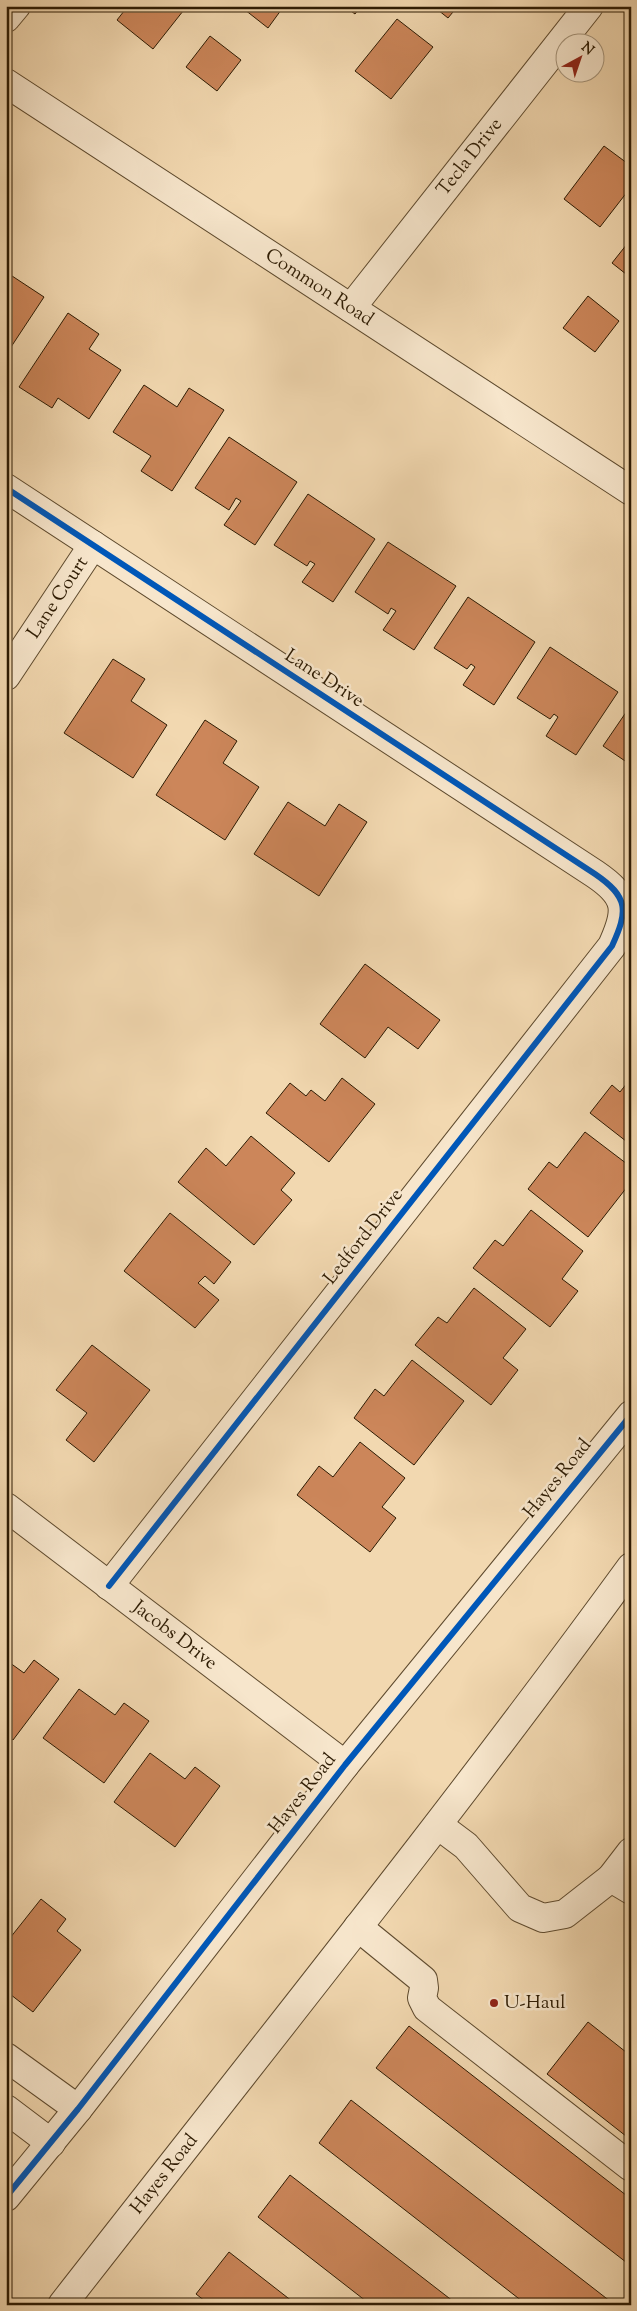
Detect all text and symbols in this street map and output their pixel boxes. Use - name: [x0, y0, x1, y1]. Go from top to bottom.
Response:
- north arrow: [554, 32, 604, 82]
- text: N: [576, 38, 598, 61]
- street label: Tecla Drive: [430, 112, 509, 202]
- street label: Common Road: [260, 242, 379, 333]
- street label: Lane Court: [21, 551, 96, 644]
- street label: Lane Drive: [279, 643, 369, 715]
- street label: Ledford Drive: [318, 1183, 410, 1291]
- street label: Hayes Road: [517, 1433, 599, 1525]
- street label: Jacobs Drive: [126, 1594, 223, 1677]
- street label: Hayes Road: [263, 1748, 343, 1840]
- place label: U-Haul: [504, 1990, 565, 2017]
- marker: U-Haul: [488, 1997, 500, 2009]
- street label: Hayes Road: [124, 2128, 205, 2220]

